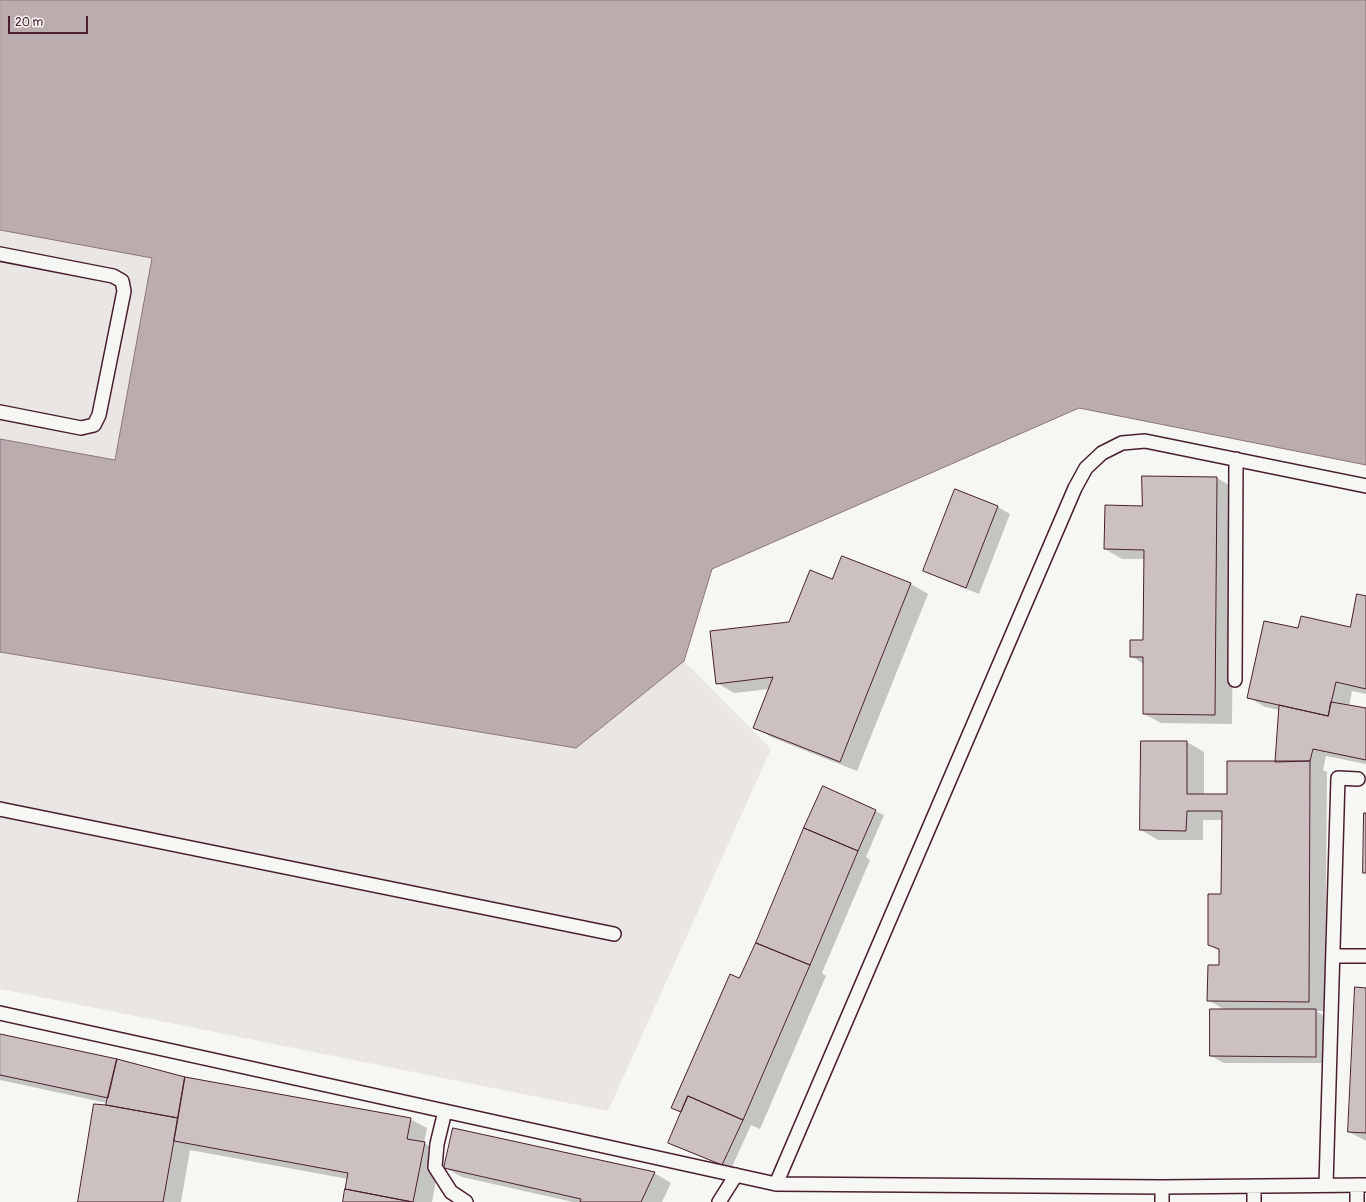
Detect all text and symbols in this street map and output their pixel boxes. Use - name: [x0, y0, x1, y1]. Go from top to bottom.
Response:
- scale bar: [10, 8, 90, 34]
- text: 20 m: [15, 15, 43, 30]

